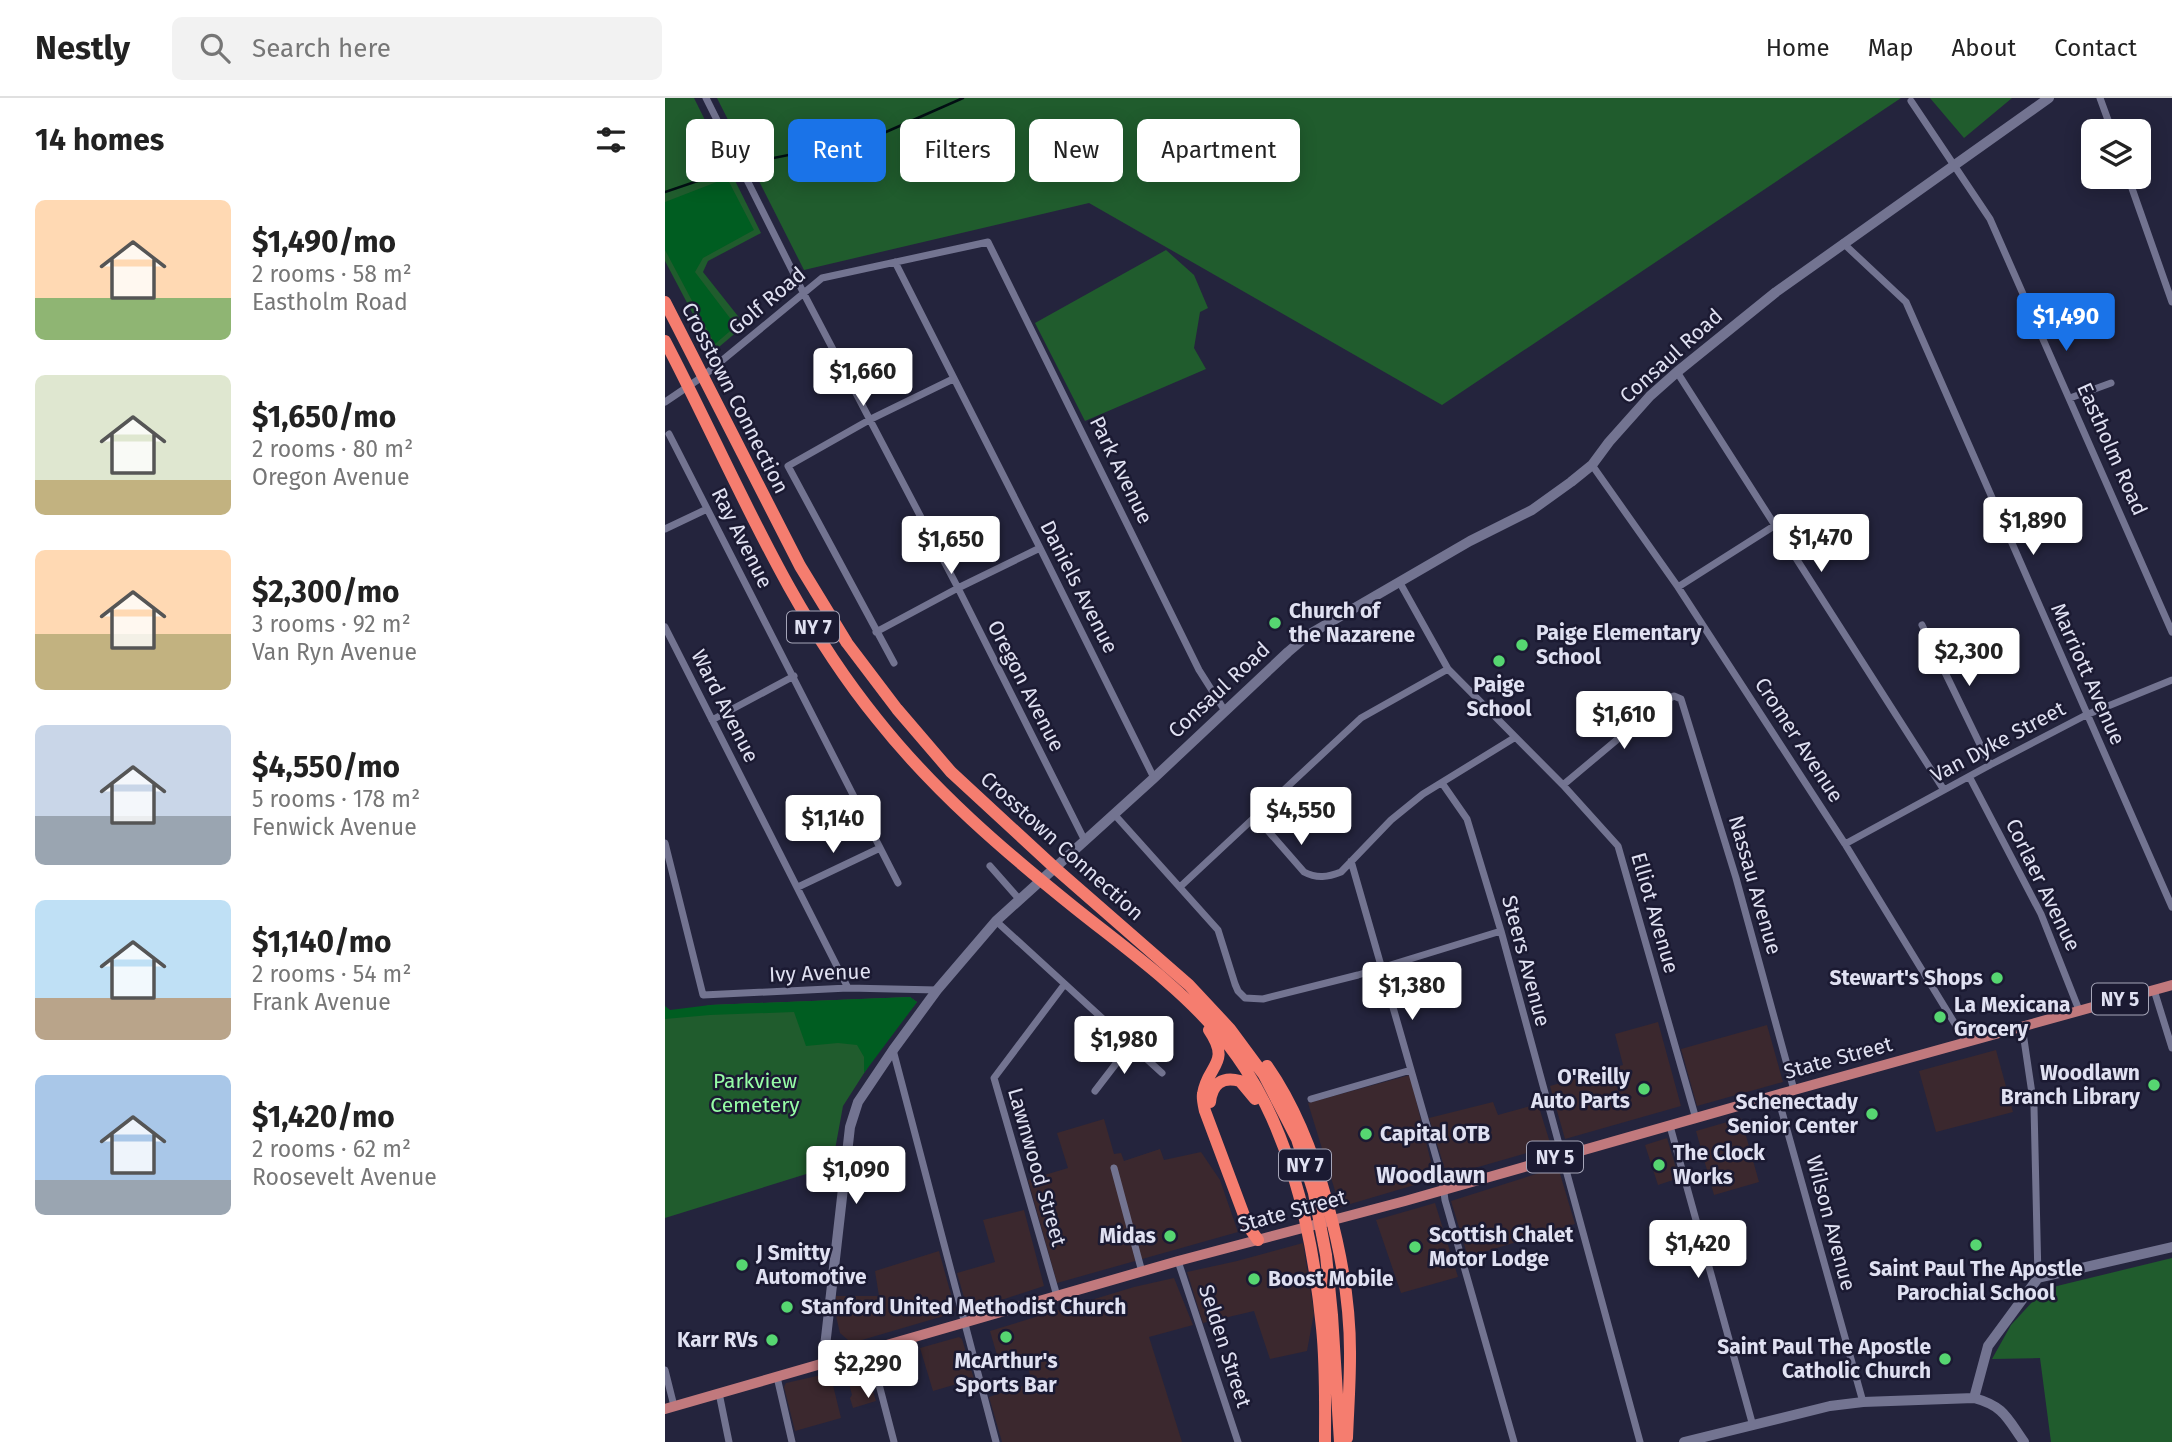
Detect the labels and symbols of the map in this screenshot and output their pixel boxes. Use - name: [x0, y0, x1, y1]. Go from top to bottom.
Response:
- street label: Golf Road: [723, 261, 811, 341]
- pin: $1,490: [2009, 294, 2123, 353]
- street label: Crosstown Connection: [676, 298, 794, 498]
- street label: Consaul Road: [1614, 303, 1728, 409]
- pin: $1,660: [806, 348, 920, 408]
- street label: Eastholm Road: [2071, 379, 2153, 519]
- street label: Park Avenue: [1084, 412, 1158, 528]
- street label: Ray Avenue: [706, 483, 778, 593]
- pin: $1,890: [1976, 498, 2090, 557]
- pin: $1,470: [1764, 514, 1878, 574]
- street label: Daniels Avenue: [1034, 516, 1124, 658]
- pin: $1,650: [894, 517, 1008, 576]
- place label: Church of the Nazarene: [1289, 598, 1416, 648]
- street label: Marriott Avenue: [2045, 599, 2131, 749]
- road number: NY 7: [787, 612, 839, 642]
- marker: Church of the Nazarene: [1267, 615, 1283, 631]
- street label: Oregon Avenue: [982, 616, 1070, 756]
- place label: Paige Elementary School: [1536, 620, 1701, 670]
- pin: $2,300: [1912, 628, 2026, 688]
- street label: Consaul Road: [1163, 636, 1275, 744]
- marker: Paige Elementary School: [1514, 637, 1530, 653]
- street label: Ward Avenue: [685, 645, 765, 767]
- marker: Paige School: [1491, 653, 1507, 669]
- place label: Paige School: [1467, 672, 1532, 722]
- street label: Cromer Avenue: [1749, 673, 1849, 807]
- pin: $1,610: [1567, 692, 1681, 751]
- street label: Van Dyke Street: [1926, 695, 2070, 788]
- street label: Crosstown Connection: [975, 766, 1149, 926]
- pin: $4,550: [1244, 788, 1358, 847]
- pin: $1,140: [776, 796, 890, 855]
- street label: Nassau Avenue: [1723, 812, 1787, 958]
- street label: Corlaer Avenue: [2000, 815, 2086, 955]
- street label: Elliot Avenue: [1625, 850, 1685, 976]
- street label: Steers Avenue: [1496, 893, 1556, 1029]
- street label: Ivy Avenue: [769, 958, 871, 988]
- pin: $1,380: [1355, 962, 1469, 1022]
- place label: Stewart's Shops: [1830, 965, 1983, 991]
- marker: Stewart's Shops: [1989, 970, 2005, 986]
- road number: NY 5: [2092, 984, 2148, 1015]
- place label: La Mexicana Grocery: [1954, 992, 2071, 1042]
- marker: La Mexicana Grocery: [1932, 1009, 1948, 1025]
- pin: $1,980: [1067, 1016, 1181, 1076]
- street label: State Street: [1781, 1031, 1896, 1085]
- place label: Woodlawn Branch Library: [2001, 1060, 2140, 1110]
- place label: O'Reilly Auto Parts: [1530, 1064, 1630, 1114]
- park label: Parkview Cemetery: [710, 1068, 800, 1118]
- marker: Woodlawn Branch Library: [2146, 1077, 2162, 1093]
- marker: O'Reilly Auto Parts: [1636, 1081, 1652, 1097]
- street label: Lawnwood Street: [1002, 1085, 1072, 1250]
- place label: Schenectady Senior Center: [1728, 1089, 1859, 1139]
- marker: Schenectady Senior Center: [1864, 1106, 1880, 1122]
- place label: Capital OTB: [1380, 1121, 1490, 1147]
- marker: Capital OTB: [1358, 1126, 1374, 1142]
- place label: The Clock Works: [1673, 1140, 1765, 1190]
- road number: NY 5: [1527, 1142, 1583, 1172]
- pin: $1,090: [799, 1146, 913, 1206]
- road number: NY 7: [1279, 1149, 1331, 1180]
- street label: Wilson Avenue: [1800, 1152, 1862, 1294]
- marker: The Clock Works: [1651, 1157, 1667, 1173]
- district label: Woodlawn: [1376, 1161, 1486, 1189]
- street label: State Street: [1235, 1184, 1350, 1238]
- pin: $1,420: [1641, 1220, 1755, 1280]
- place label: Scottish Chalet Motor Lodge: [1429, 1222, 1574, 1272]
- place label: Midas: [1100, 1223, 1156, 1249]
- marker: Midas: [1162, 1228, 1178, 1244]
- marker: Saint Paul The Apostle Parochial School: [1968, 1237, 1984, 1253]
- marker: Scottish Chalet Motor Lodge: [1407, 1239, 1423, 1255]
- place label: J Smitty Automotive: [755, 1240, 867, 1290]
- place label: Saint Paul The Apostle Parochial School: [1869, 1256, 2083, 1306]
- marker: J Smitty Automotive: [734, 1257, 750, 1273]
- place label: Boost Mobile: [1268, 1266, 1394, 1292]
- marker: Boost Mobile: [1246, 1271, 1262, 1287]
- street label: Selden Street: [1193, 1281, 1257, 1411]
- place label: Stanford United Methodist Church: [801, 1294, 1126, 1320]
- marker: Stanford United Methodist Church: [779, 1299, 795, 1315]
- place label: Karr RVs: [677, 1327, 758, 1353]
- marker: McArthur's Sports Bar: [998, 1329, 1014, 1345]
- marker: Karr RVs: [764, 1332, 780, 1348]
- place label: Saint Paul The Apostle Catholic Church: [1717, 1334, 1931, 1384]
- pin: $2,290: [811, 1340, 925, 1400]
- place label: McArthur's Sports Bar: [954, 1348, 1058, 1398]
- marker: Saint Paul The Apostle Catholic Church: [1937, 1351, 1953, 1367]

